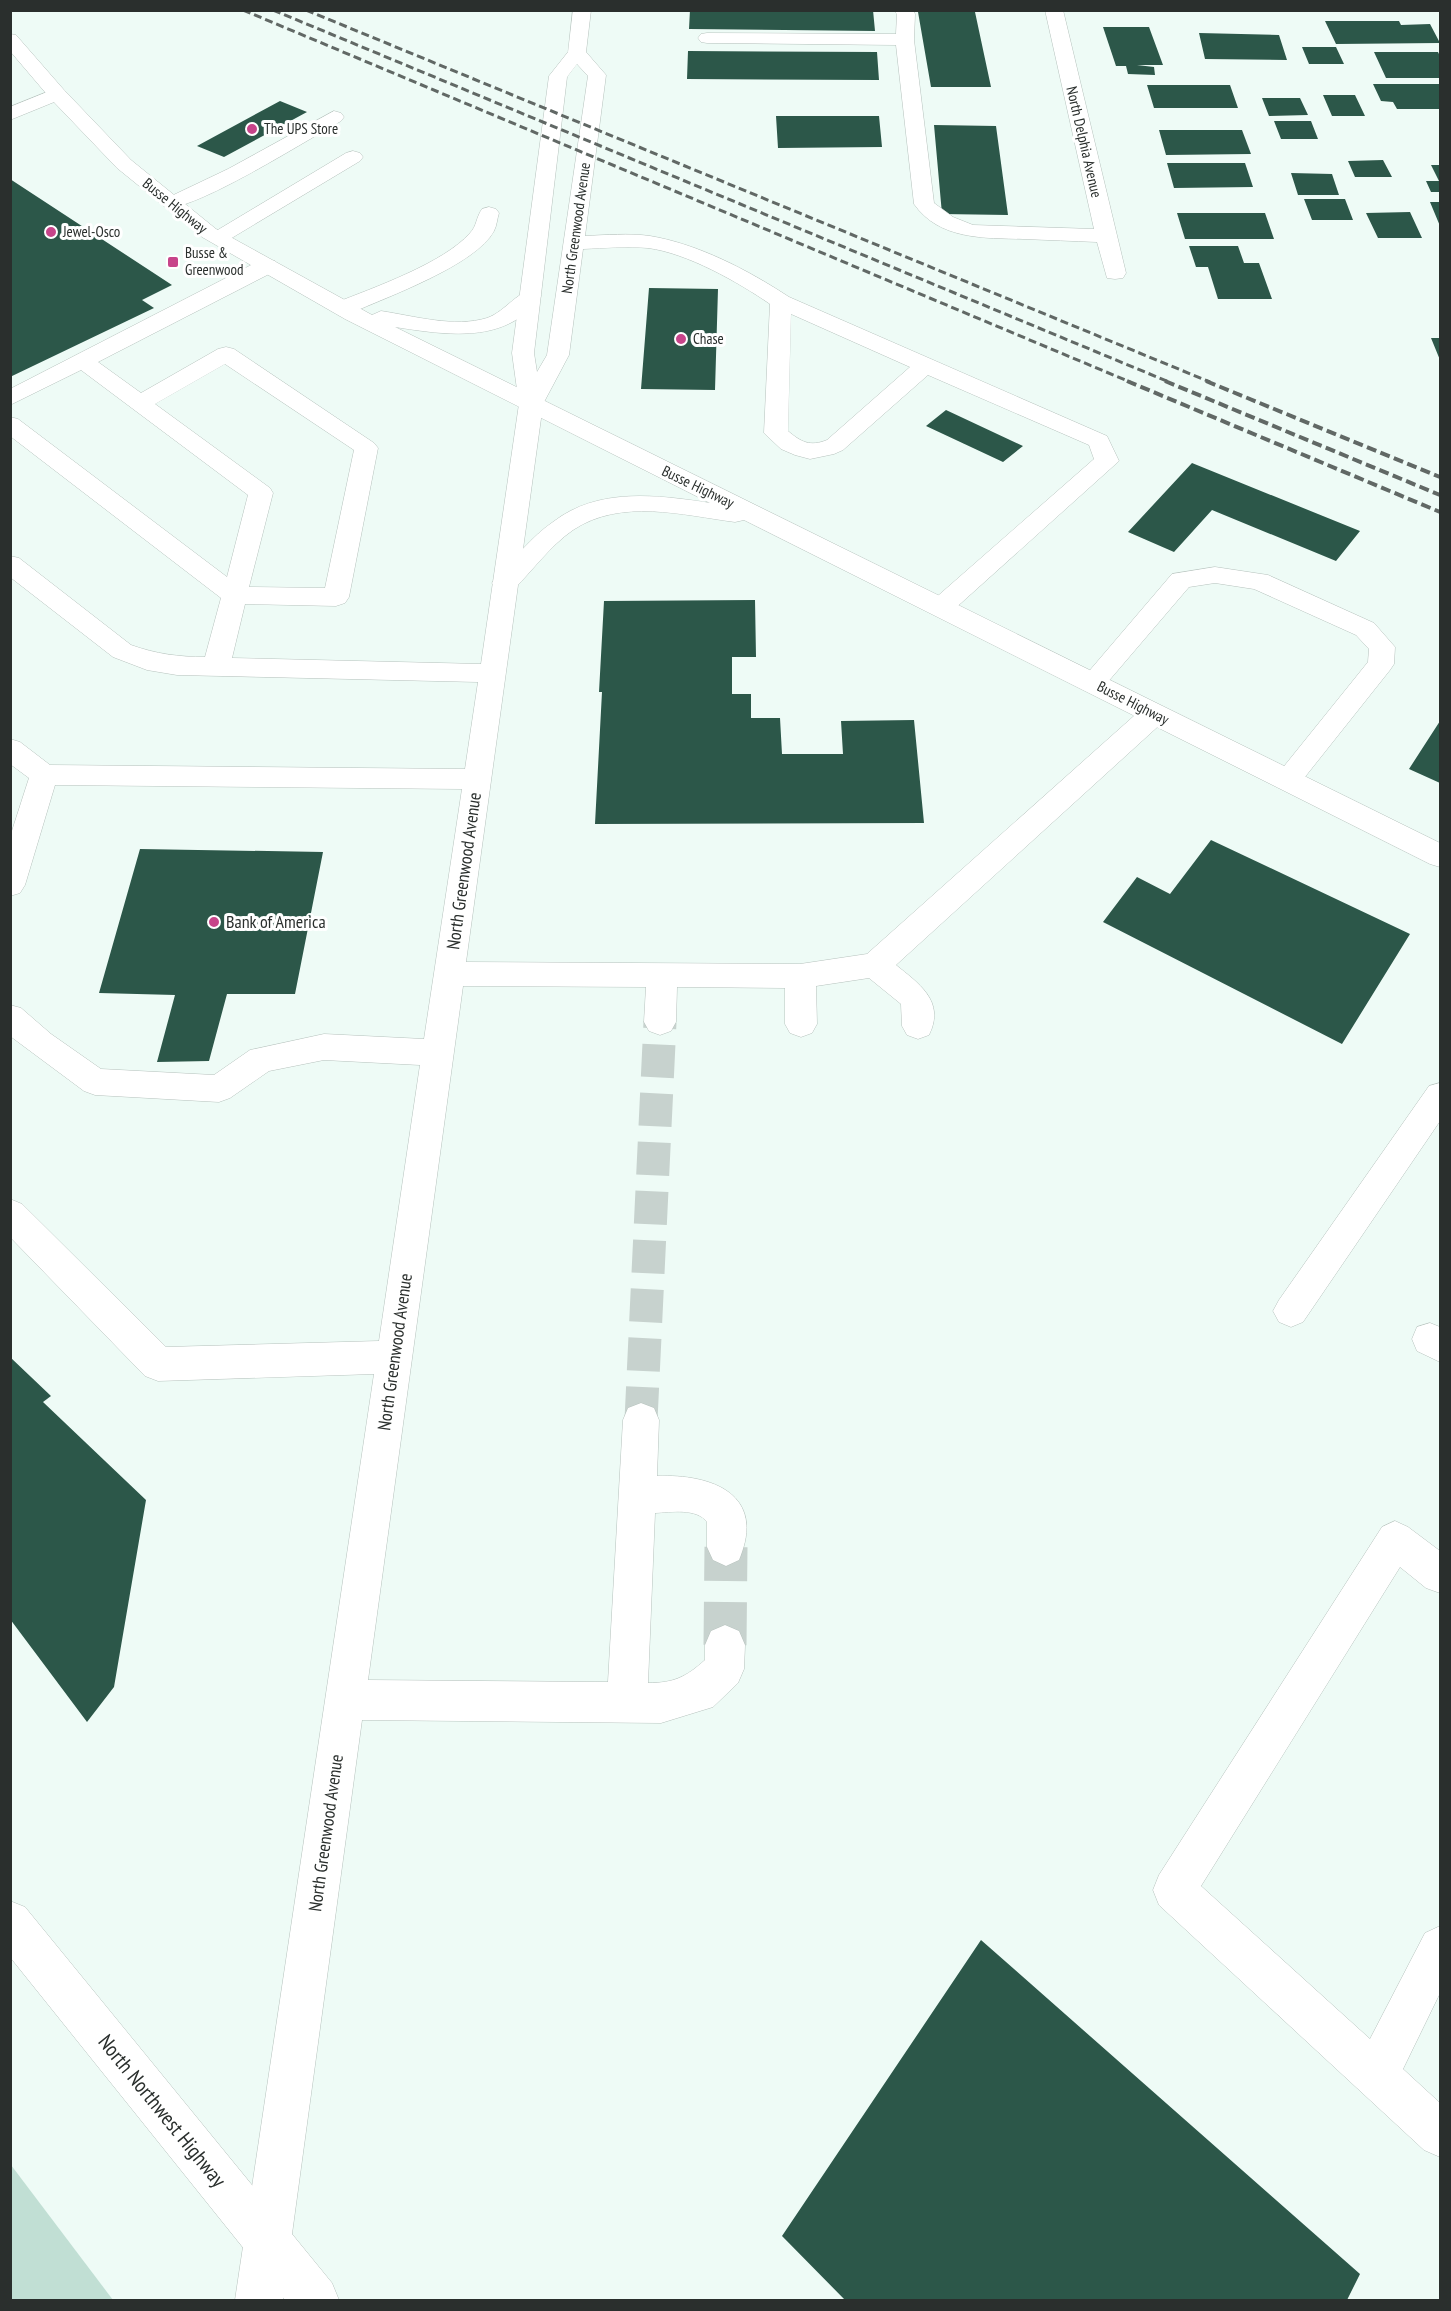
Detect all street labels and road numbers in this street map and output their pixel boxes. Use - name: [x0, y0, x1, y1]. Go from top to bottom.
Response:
- street label: North Delphia Avenue: [1062, 84, 1107, 199]
- street label: North Greenwood Avenue: [557, 161, 594, 295]
- street label: Busse Highway: [139, 174, 212, 238]
- street label: Busse Highway: [659, 461, 738, 512]
- street label: Busse Highway: [1094, 676, 1173, 729]
- street label: North Greenwood Avenue: [441, 791, 486, 951]
- street label: North Greenwood Avenue: [372, 1272, 417, 1432]
- street label: North Greenwood Avenue: [303, 1753, 348, 1913]
- street label: North Northwest Highway: [93, 2029, 232, 2193]

